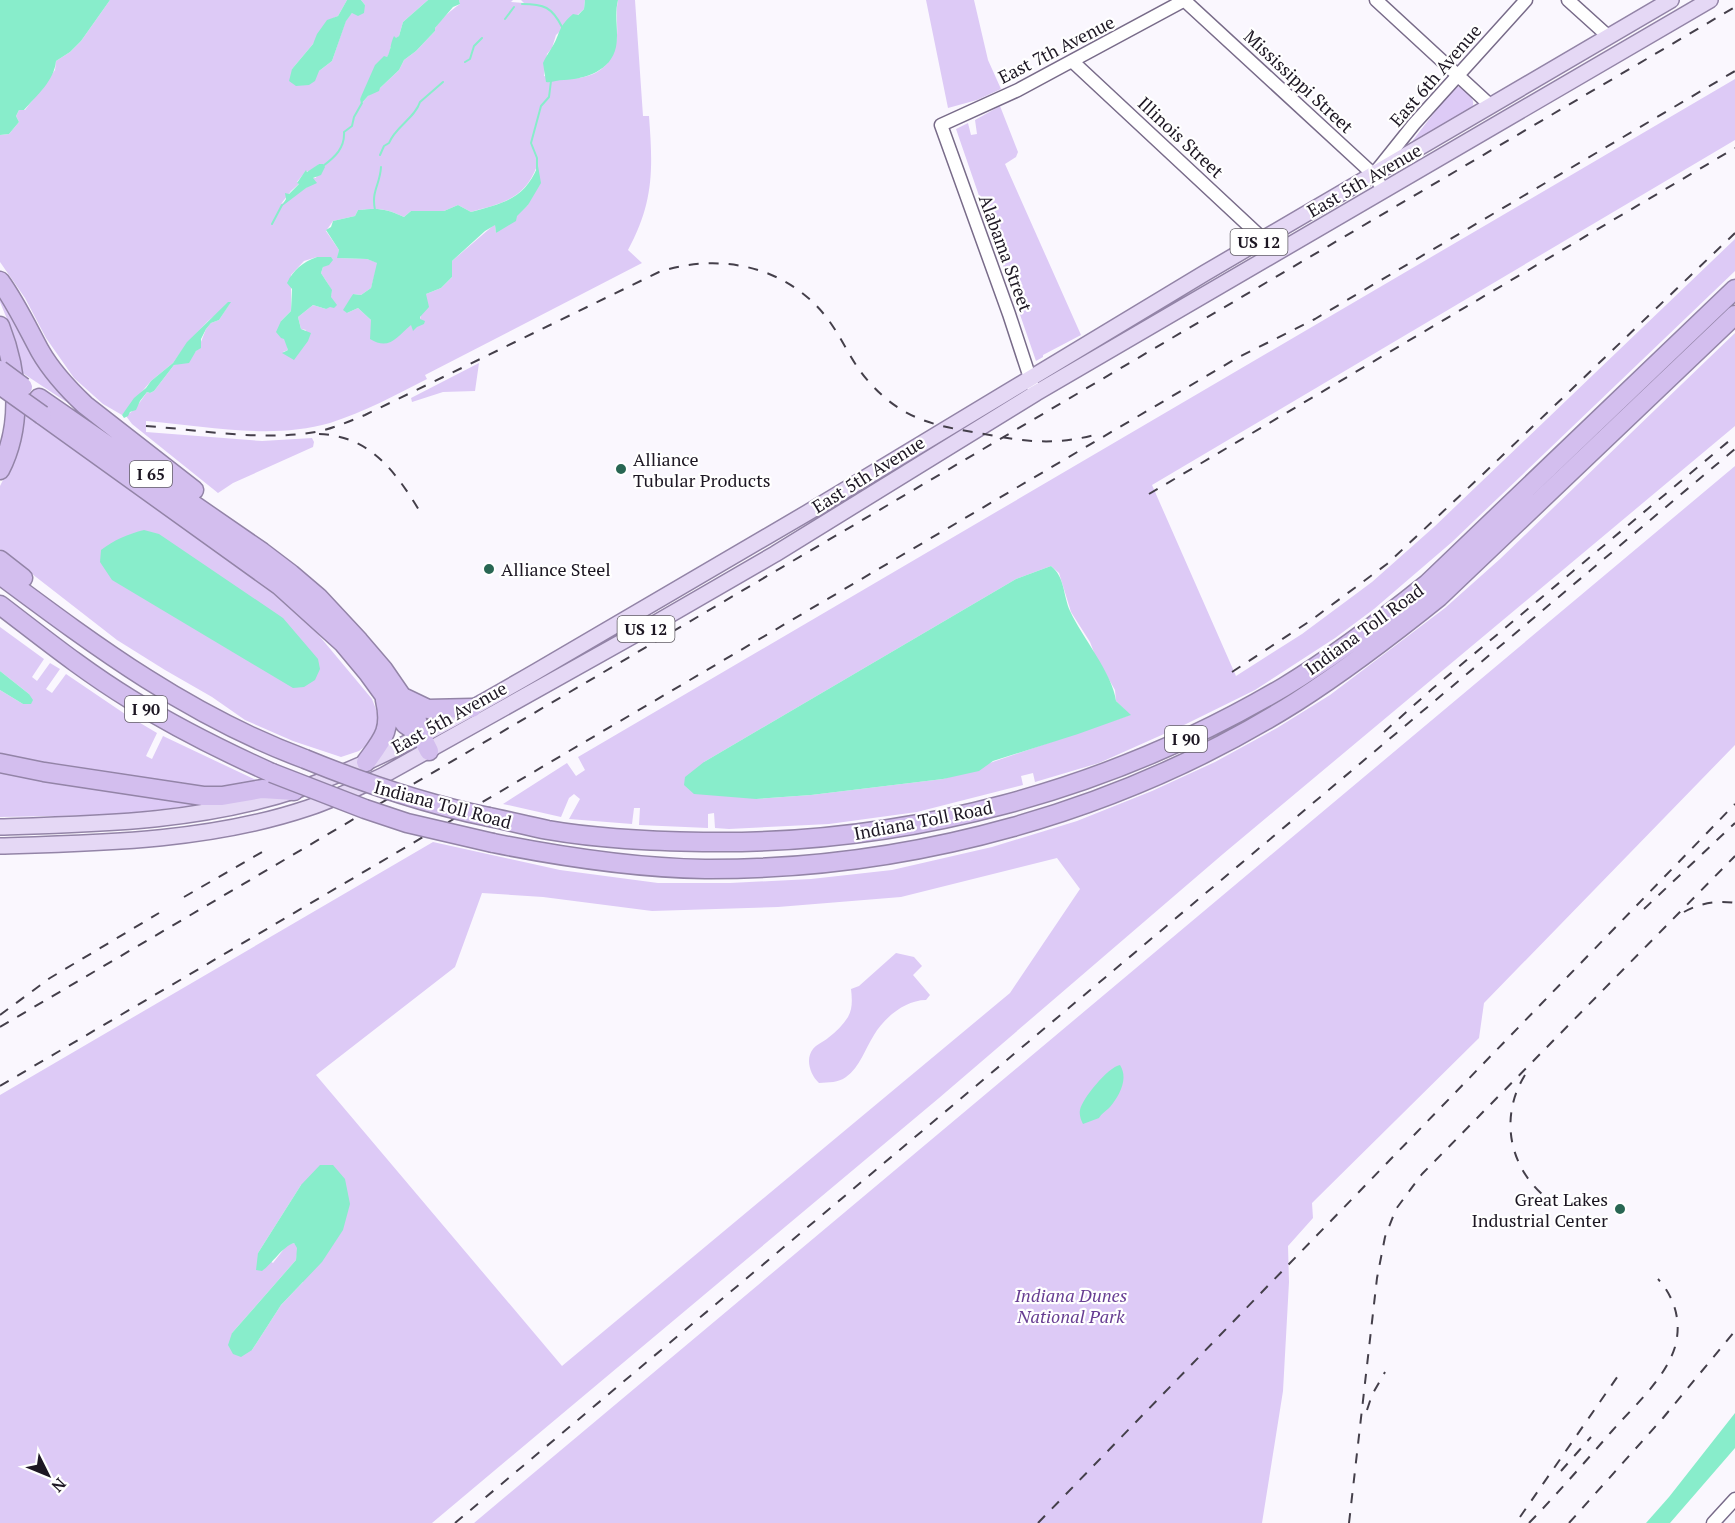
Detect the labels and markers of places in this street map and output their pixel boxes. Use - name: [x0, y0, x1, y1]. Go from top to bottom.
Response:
- place label: Alliance Tubular Products: [633, 447, 771, 492]
- marker: Alliance Tubular Products: [614, 462, 628, 476]
- place label: Alliance Steel: [501, 557, 611, 581]
- marker: Alliance Steel: [482, 562, 496, 576]
- place label: Great Lakes Industrial Center: [1471, 1187, 1608, 1232]
- marker: Great Lakes Industrial Center: [1613, 1202, 1627, 1216]

